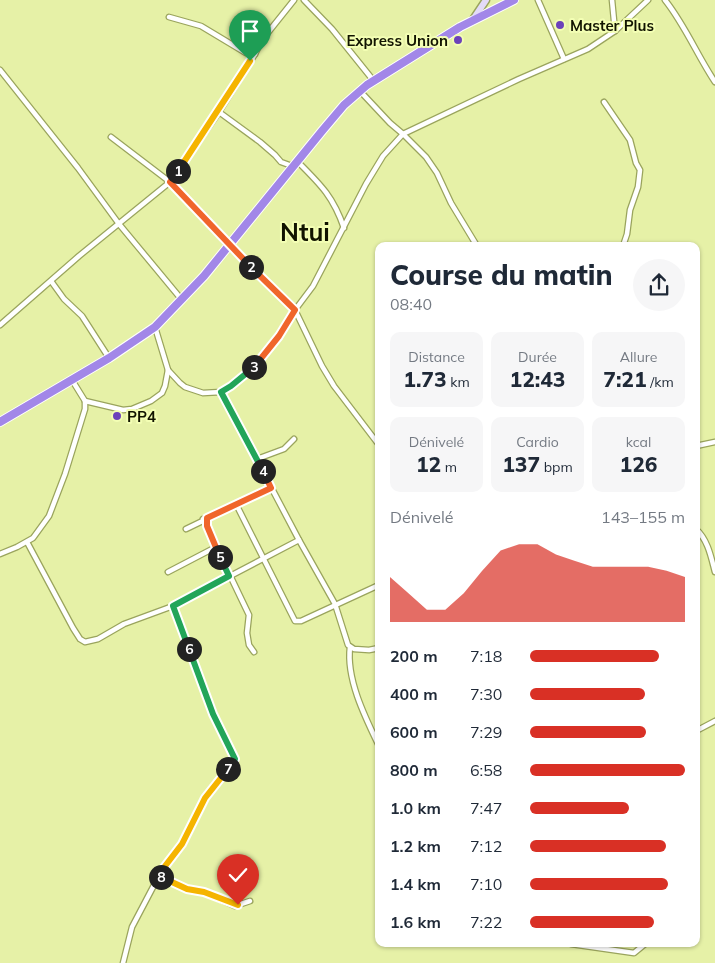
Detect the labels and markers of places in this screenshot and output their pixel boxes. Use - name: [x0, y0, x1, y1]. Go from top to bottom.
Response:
- pin: [229, 10, 271, 61]
- place label: Master Plus: [570, 16, 654, 35]
- marker: Master Plus: [554, 19, 566, 31]
- place label: Express Union: [346, 31, 448, 50]
- marker: Express Union: [452, 34, 464, 46]
- pin: 1: [166, 158, 190, 184]
- pin: 2: [238, 254, 264, 280]
- pin: 3: [242, 354, 266, 380]
- place label: PP4: [127, 407, 156, 426]
- marker: PP4: [111, 410, 123, 422]
- pin: 4: [250, 458, 276, 484]
- pin: 5: [208, 544, 232, 570]
- pin: 6: [176, 636, 202, 662]
- pin: 7: [216, 756, 240, 782]
- pin: [217, 854, 259, 905]
- pin: 8: [148, 864, 174, 890]

